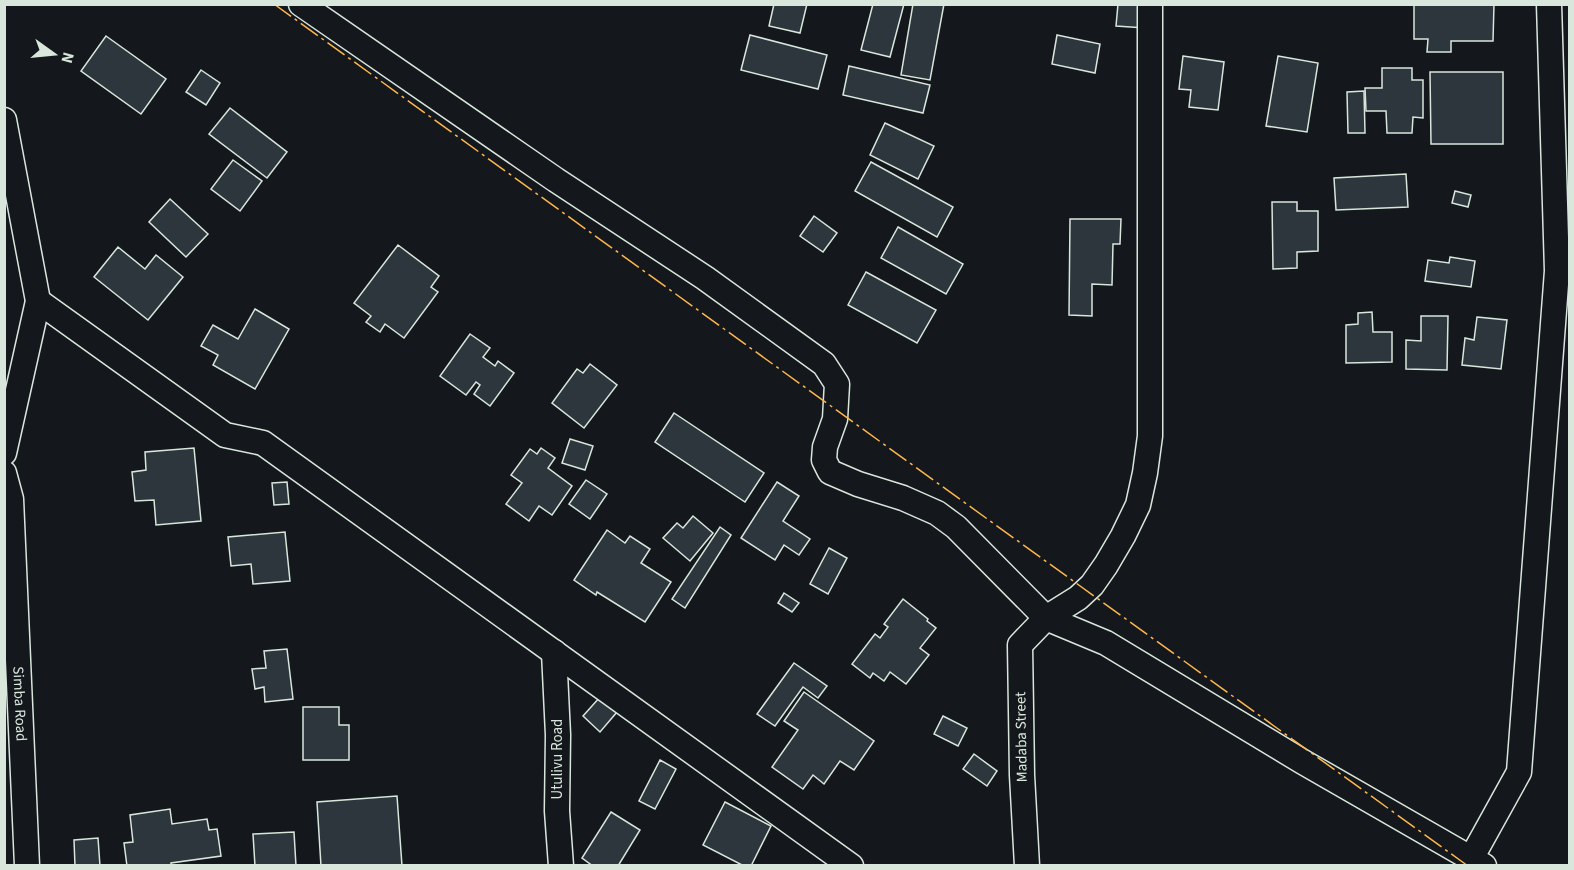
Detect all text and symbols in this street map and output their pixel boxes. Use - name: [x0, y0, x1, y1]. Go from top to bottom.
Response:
- north arrow: [24, 24, 84, 84]
- text: N: [56, 50, 80, 66]
- street label: Simba Road: [7, 666, 32, 742]
- street label: Madaba Street: [1010, 692, 1033, 782]
- street label: Utulivu Road: [547, 719, 568, 799]

